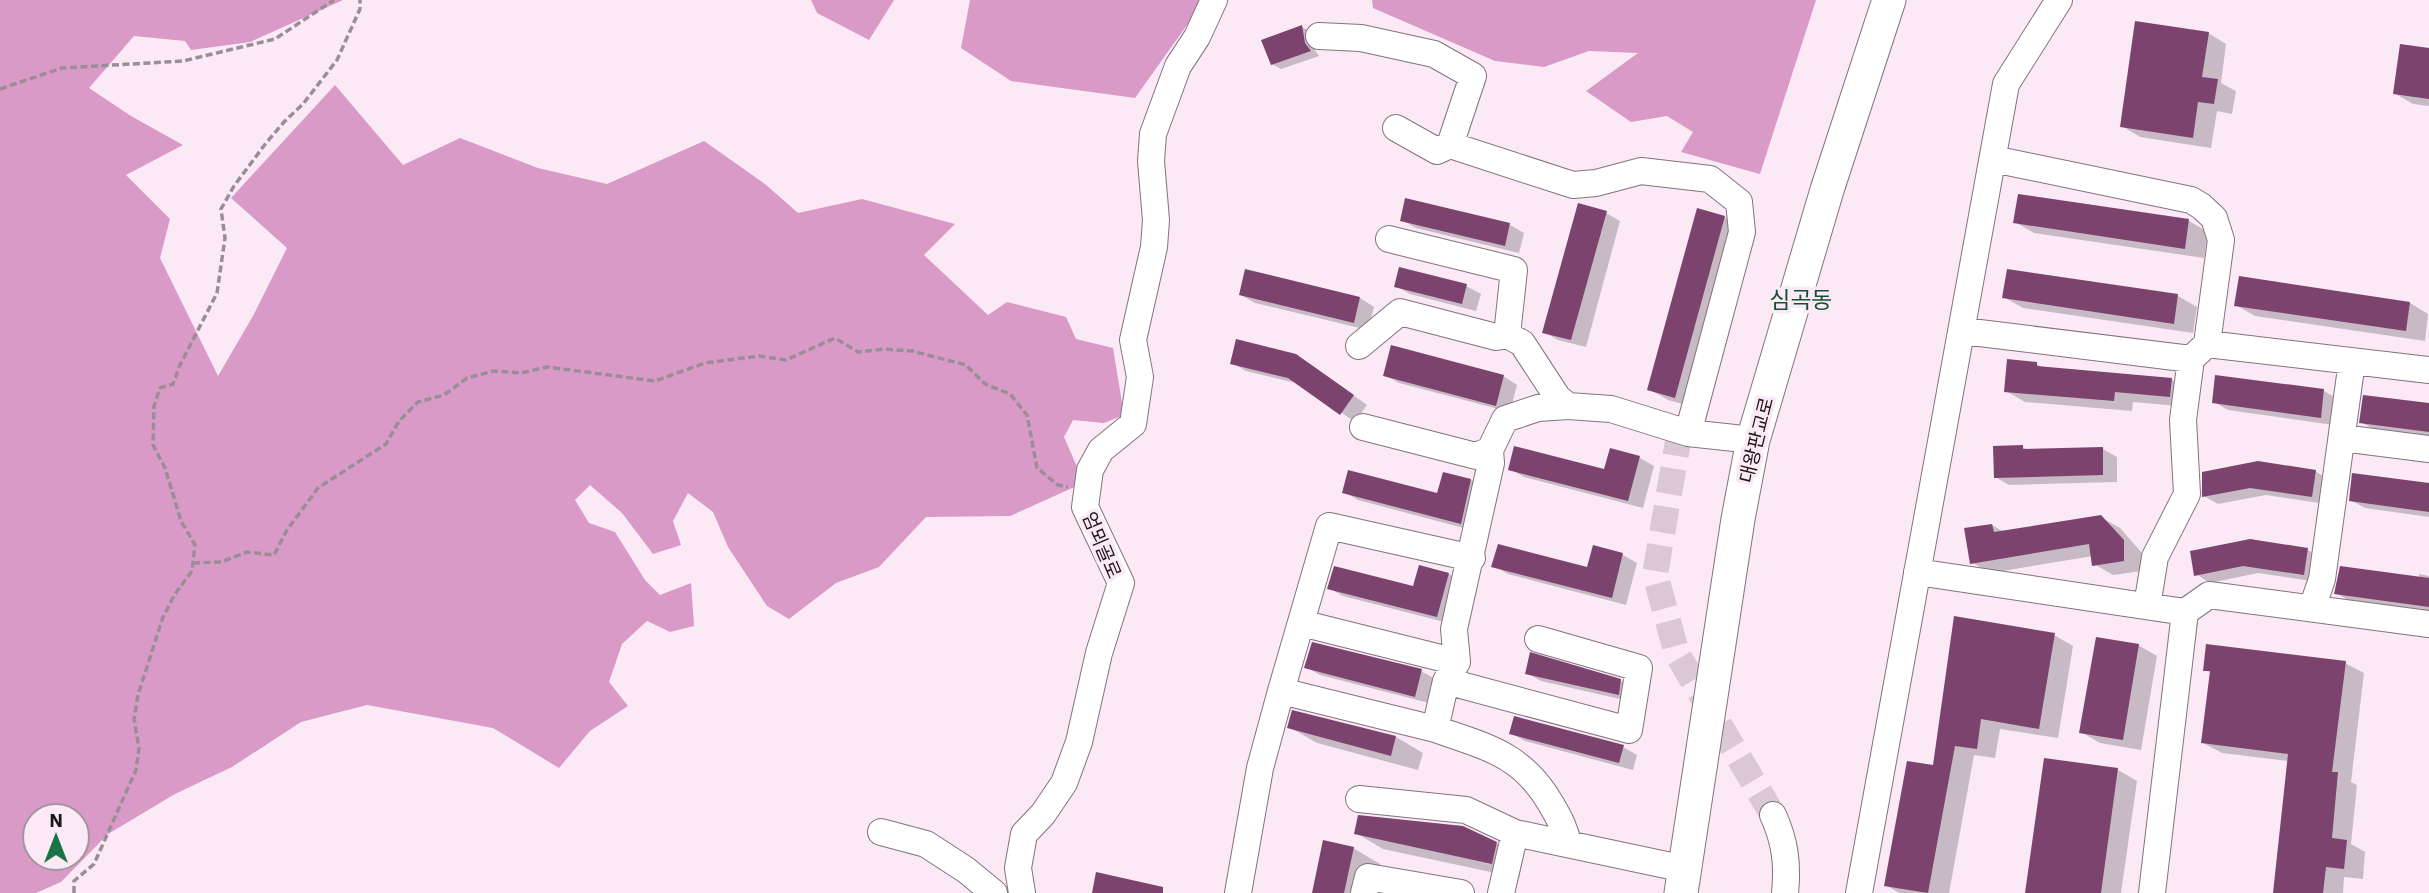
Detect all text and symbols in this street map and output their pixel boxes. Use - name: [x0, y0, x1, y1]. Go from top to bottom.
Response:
- district label: 심곡동: [1769, 284, 1833, 314]
- street label: 대왕판교로: [1734, 395, 1778, 485]
- street label: 엄뫼골로: [1077, 508, 1127, 582]
- north arrow: [21, 802, 91, 872]
- text: N: [49, 808, 63, 832]

